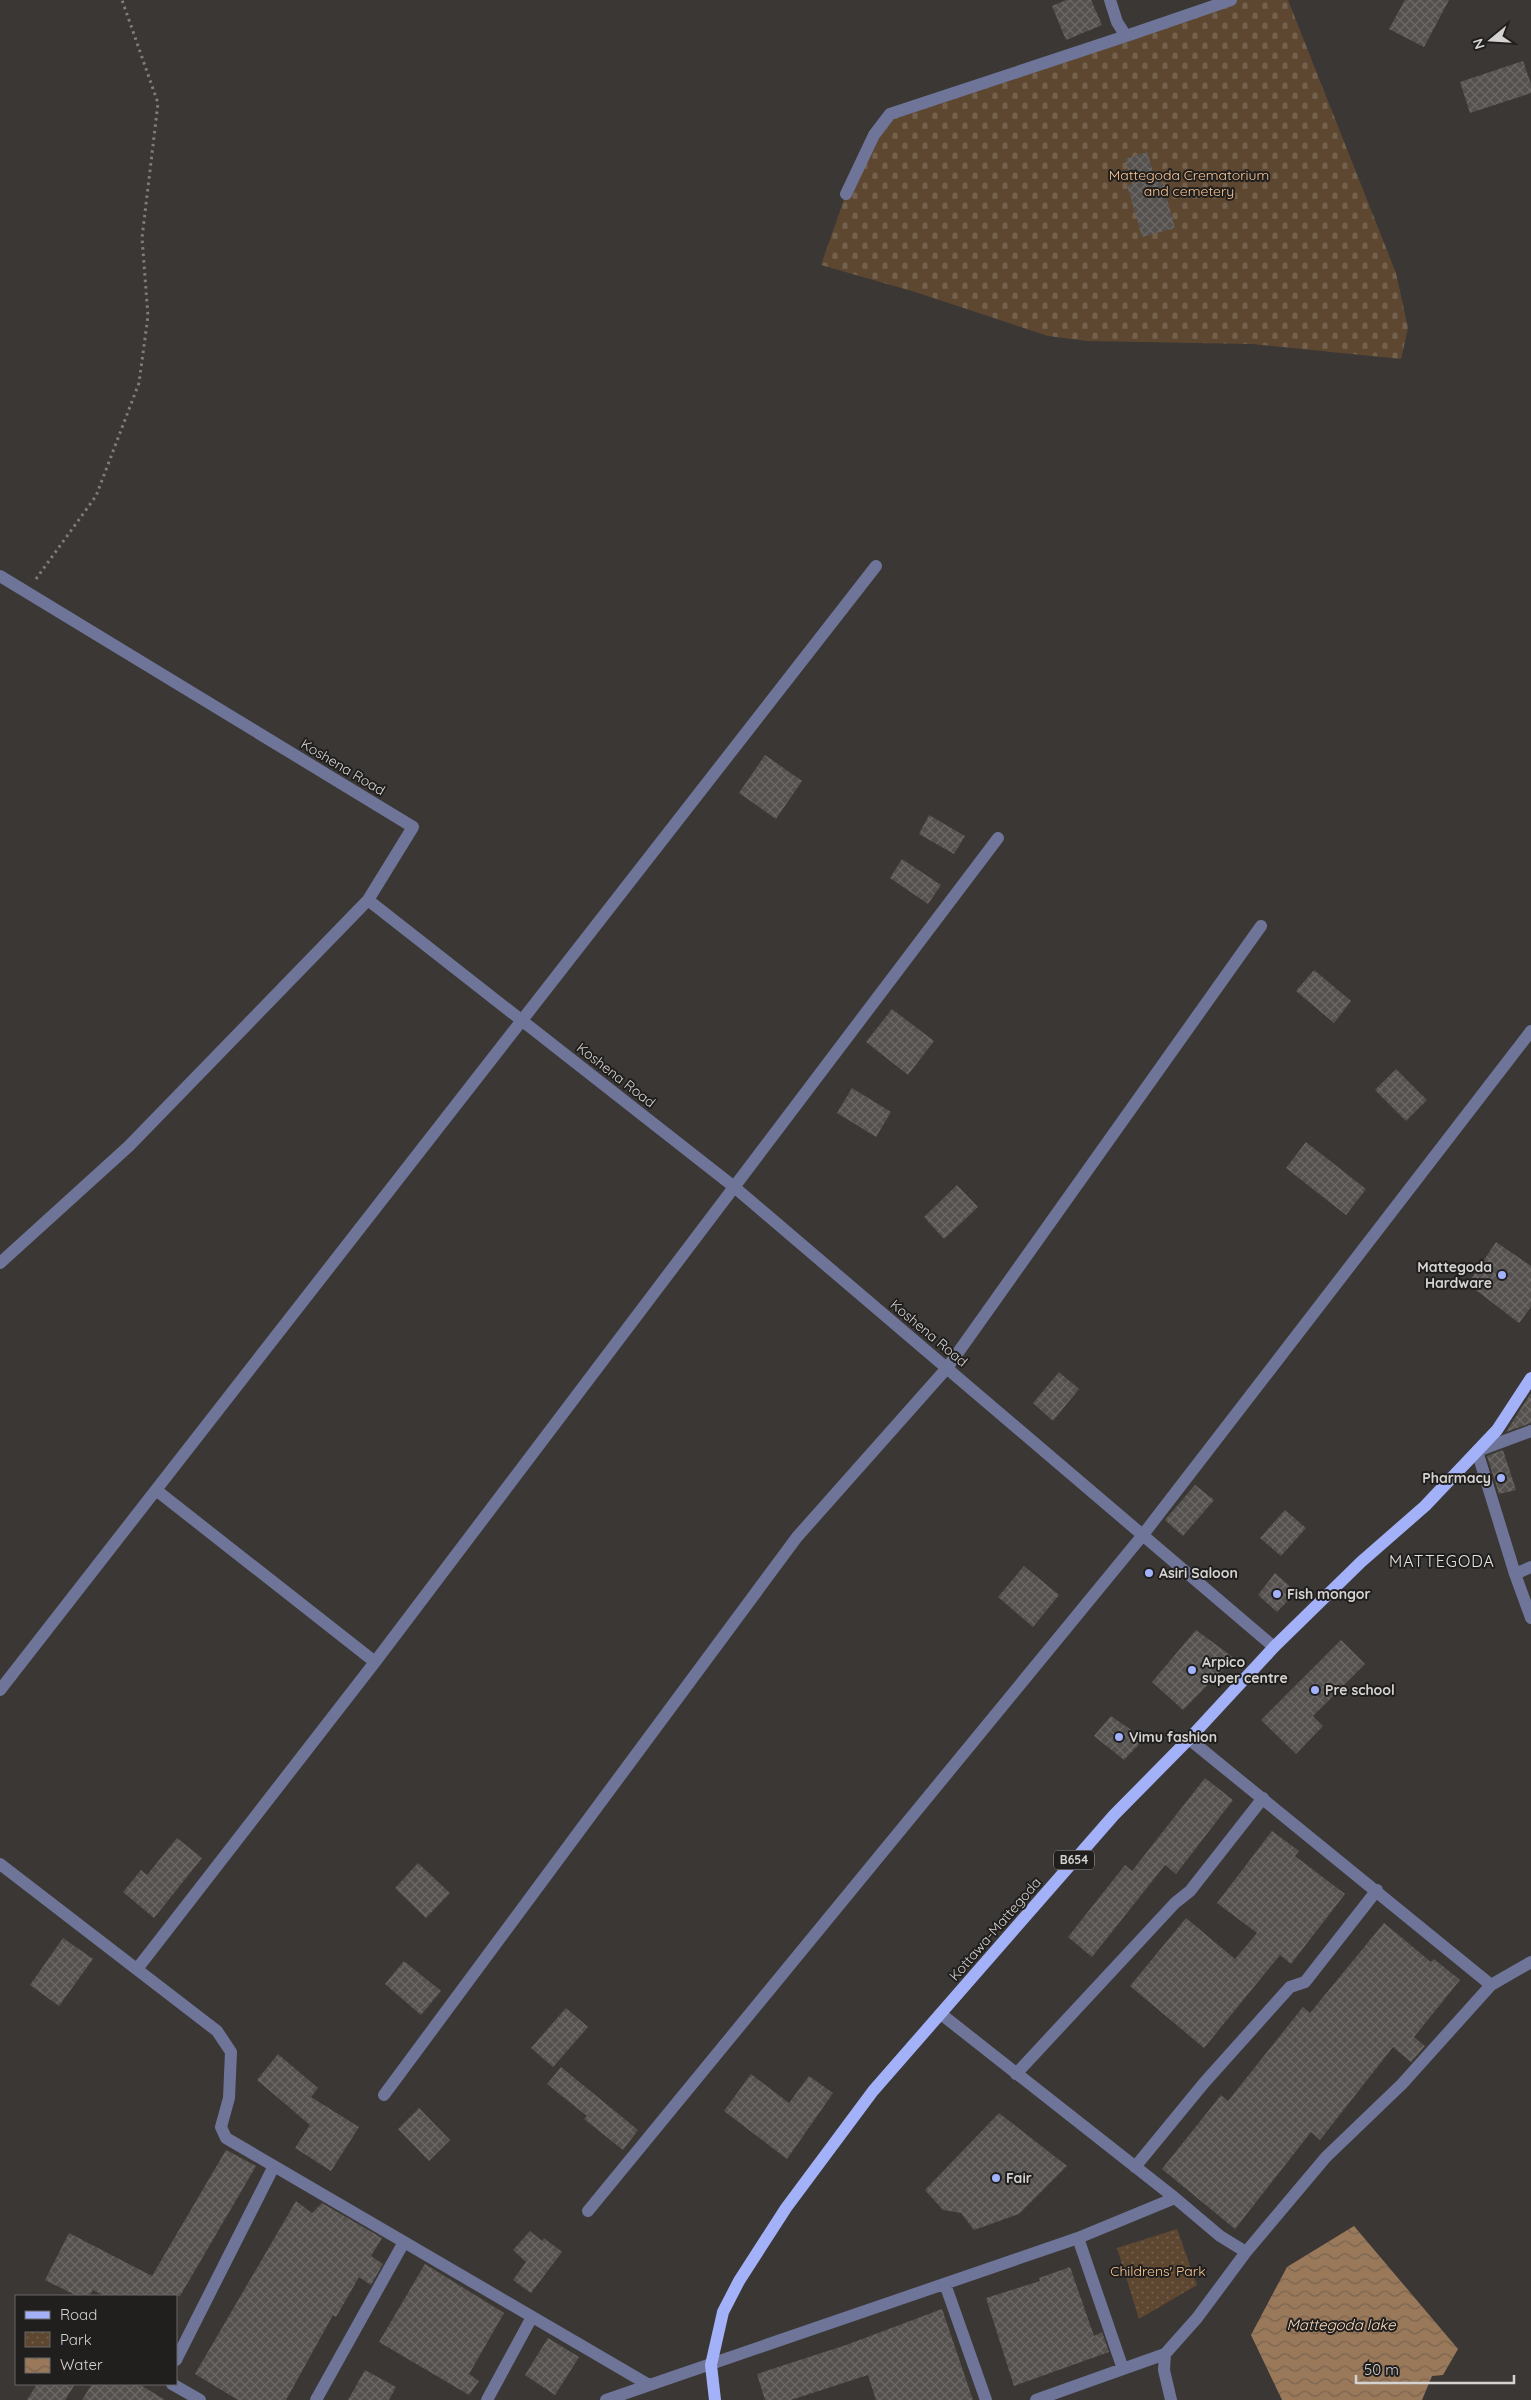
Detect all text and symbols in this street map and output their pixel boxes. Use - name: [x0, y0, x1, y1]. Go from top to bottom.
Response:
- north arrow: [1466, 15, 1516, 65]
- text: N: [1468, 36, 1489, 52]
- park label: Mattegoda Crematorium and cemetery: [1109, 166, 1269, 200]
- street label: Koshena Road: [298, 735, 388, 799]
- street label: Koshena Road: [573, 1039, 659, 1111]
- place label: Mattegoda Hardware: [1417, 1258, 1492, 1292]
- marker: Mattegoda Hardware: [1496, 1269, 1508, 1281]
- street label: Koshena Road: [887, 1296, 971, 1370]
- place label: Pharmacy: [1422, 1469, 1491, 1487]
- marker: Pharmacy: [1495, 1472, 1507, 1484]
- district label: MATTEGODA: [1389, 1551, 1495, 1571]
- place label: Asiri Saloon: [1159, 1564, 1238, 1582]
- marker: Asiri Saloon: [1143, 1567, 1155, 1579]
- place label: Fish mongor: [1287, 1585, 1371, 1603]
- marker: Fish mongor: [1271, 1588, 1283, 1600]
- place label: Arpico super centre: [1202, 1653, 1288, 1687]
- marker: Arpico super centre: [1186, 1664, 1198, 1676]
- place label: Pre school: [1325, 1681, 1395, 1699]
- marker: Pre school: [1309, 1684, 1321, 1696]
- place label: Vimu fashion: [1129, 1728, 1217, 1746]
- marker: Vimu fashion: [1113, 1731, 1125, 1743]
- road number: B654: [1054, 1850, 1094, 1870]
- street label: Kottawa-Mattegoda: [945, 1874, 1045, 1984]
- place label: Fair: [1006, 2169, 1032, 2187]
- marker: Fair: [990, 2172, 1002, 2184]
- park label: Childrens' Park: [1110, 2262, 1206, 2280]
- legend: [15, 2295, 178, 2385]
- text: Road: [60, 2305, 97, 2324]
- water label: Mattegoda lake: [1286, 2315, 1396, 2334]
- text: Park: [60, 2330, 92, 2349]
- scale bar: [1356, 2352, 1514, 2384]
- text: Water: [60, 2355, 103, 2374]
- text: 50 m: [1364, 2360, 1399, 2379]

